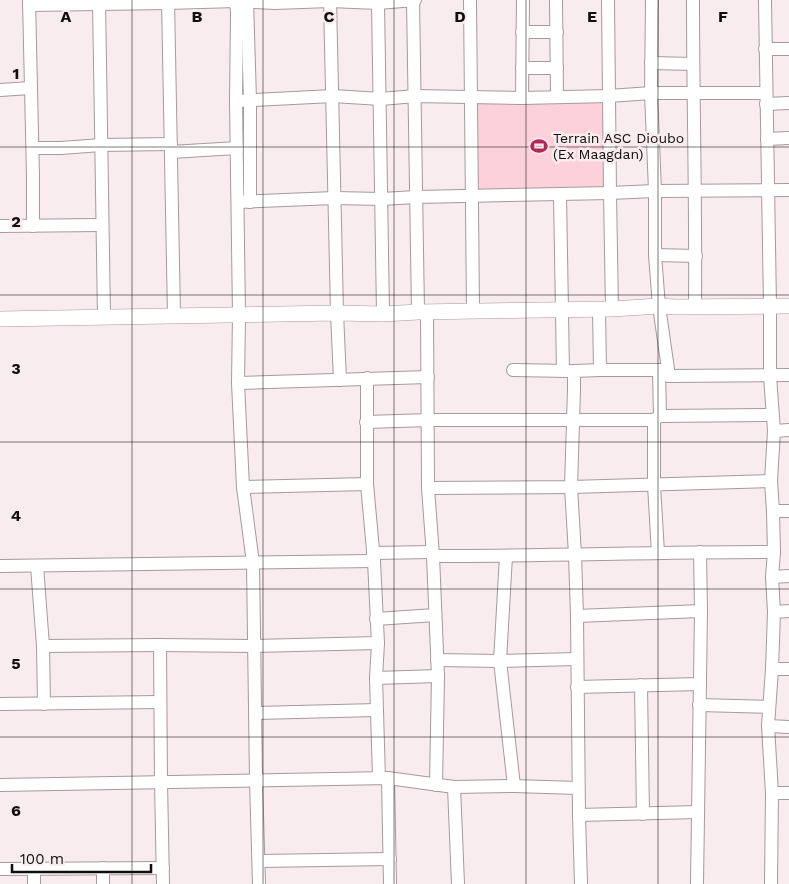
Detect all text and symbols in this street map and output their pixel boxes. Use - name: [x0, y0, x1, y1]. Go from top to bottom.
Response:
- text: A: [61, 7, 72, 26]
- text: B: [192, 7, 203, 26]
- text: C: [324, 7, 335, 26]
- text: D: [454, 7, 466, 26]
- text: E: [587, 7, 597, 26]
- text: F: [718, 7, 728, 26]
- text: 1: [13, 64, 19, 83]
- place label: Terrain ASC Dioubo (Ex Maagdan): [553, 130, 684, 162]
- sports icon: Terrain ASC Dioubo (Ex Maagdan): [529, 136, 549, 156]
- text: 2: [11, 212, 21, 231]
- text: 3: [11, 359, 21, 378]
- text: 4: [11, 506, 21, 525]
- text: 5: [11, 654, 21, 673]
- text: 6: [11, 801, 21, 820]
- scale bar: [12, 842, 151, 874]
- text: 100 m: [20, 850, 64, 868]

